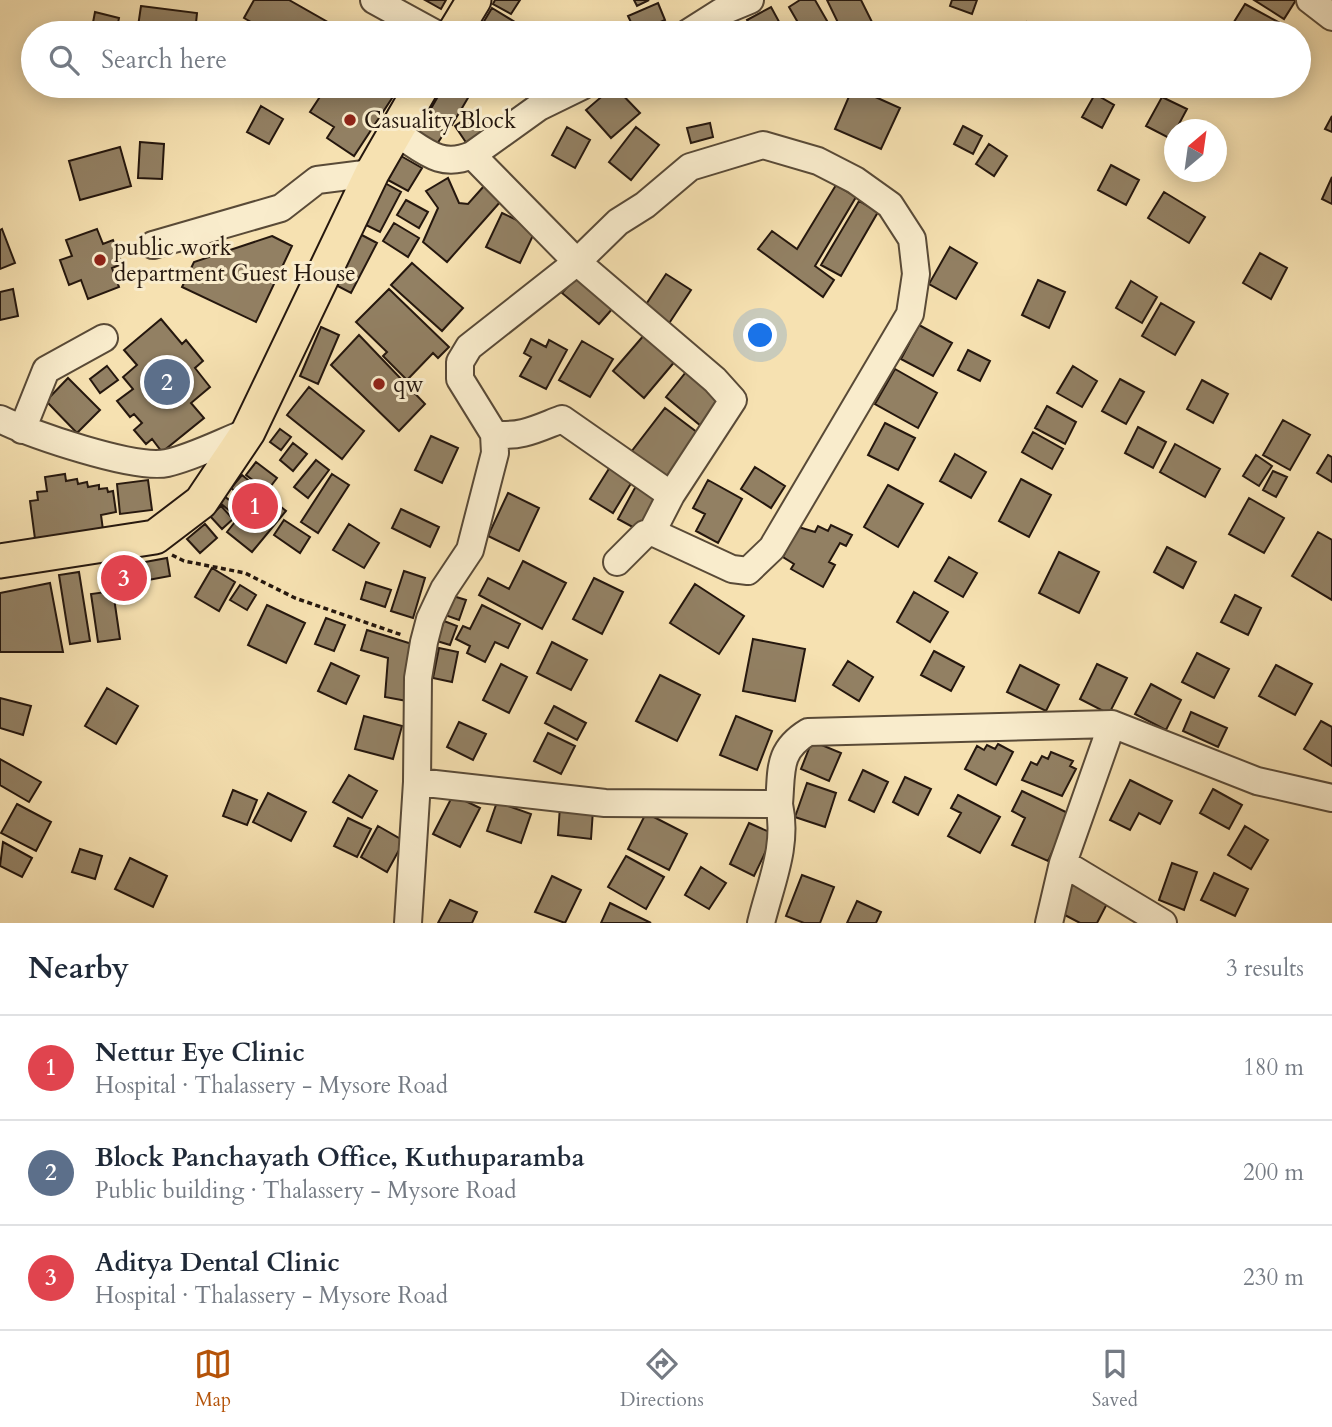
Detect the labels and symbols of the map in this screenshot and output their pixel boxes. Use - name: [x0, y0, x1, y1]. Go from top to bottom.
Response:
- place label: Casuality Block: [364, 105, 517, 136]
- marker: Casuality Block: [342, 112, 358, 128]
- north arrow: [1164, 119, 1227, 182]
- place label: public work department Guest House: [114, 232, 356, 289]
- marker: public work department Guest House: [92, 252, 108, 268]
- your location: [743, 318, 777, 352]
- pin: 2: [144, 356, 190, 408]
- place label: qw: [393, 369, 424, 400]
- marker: qw: [371, 376, 387, 392]
- pin: 1: [232, 480, 278, 532]
- pin: 3: [101, 552, 147, 604]

